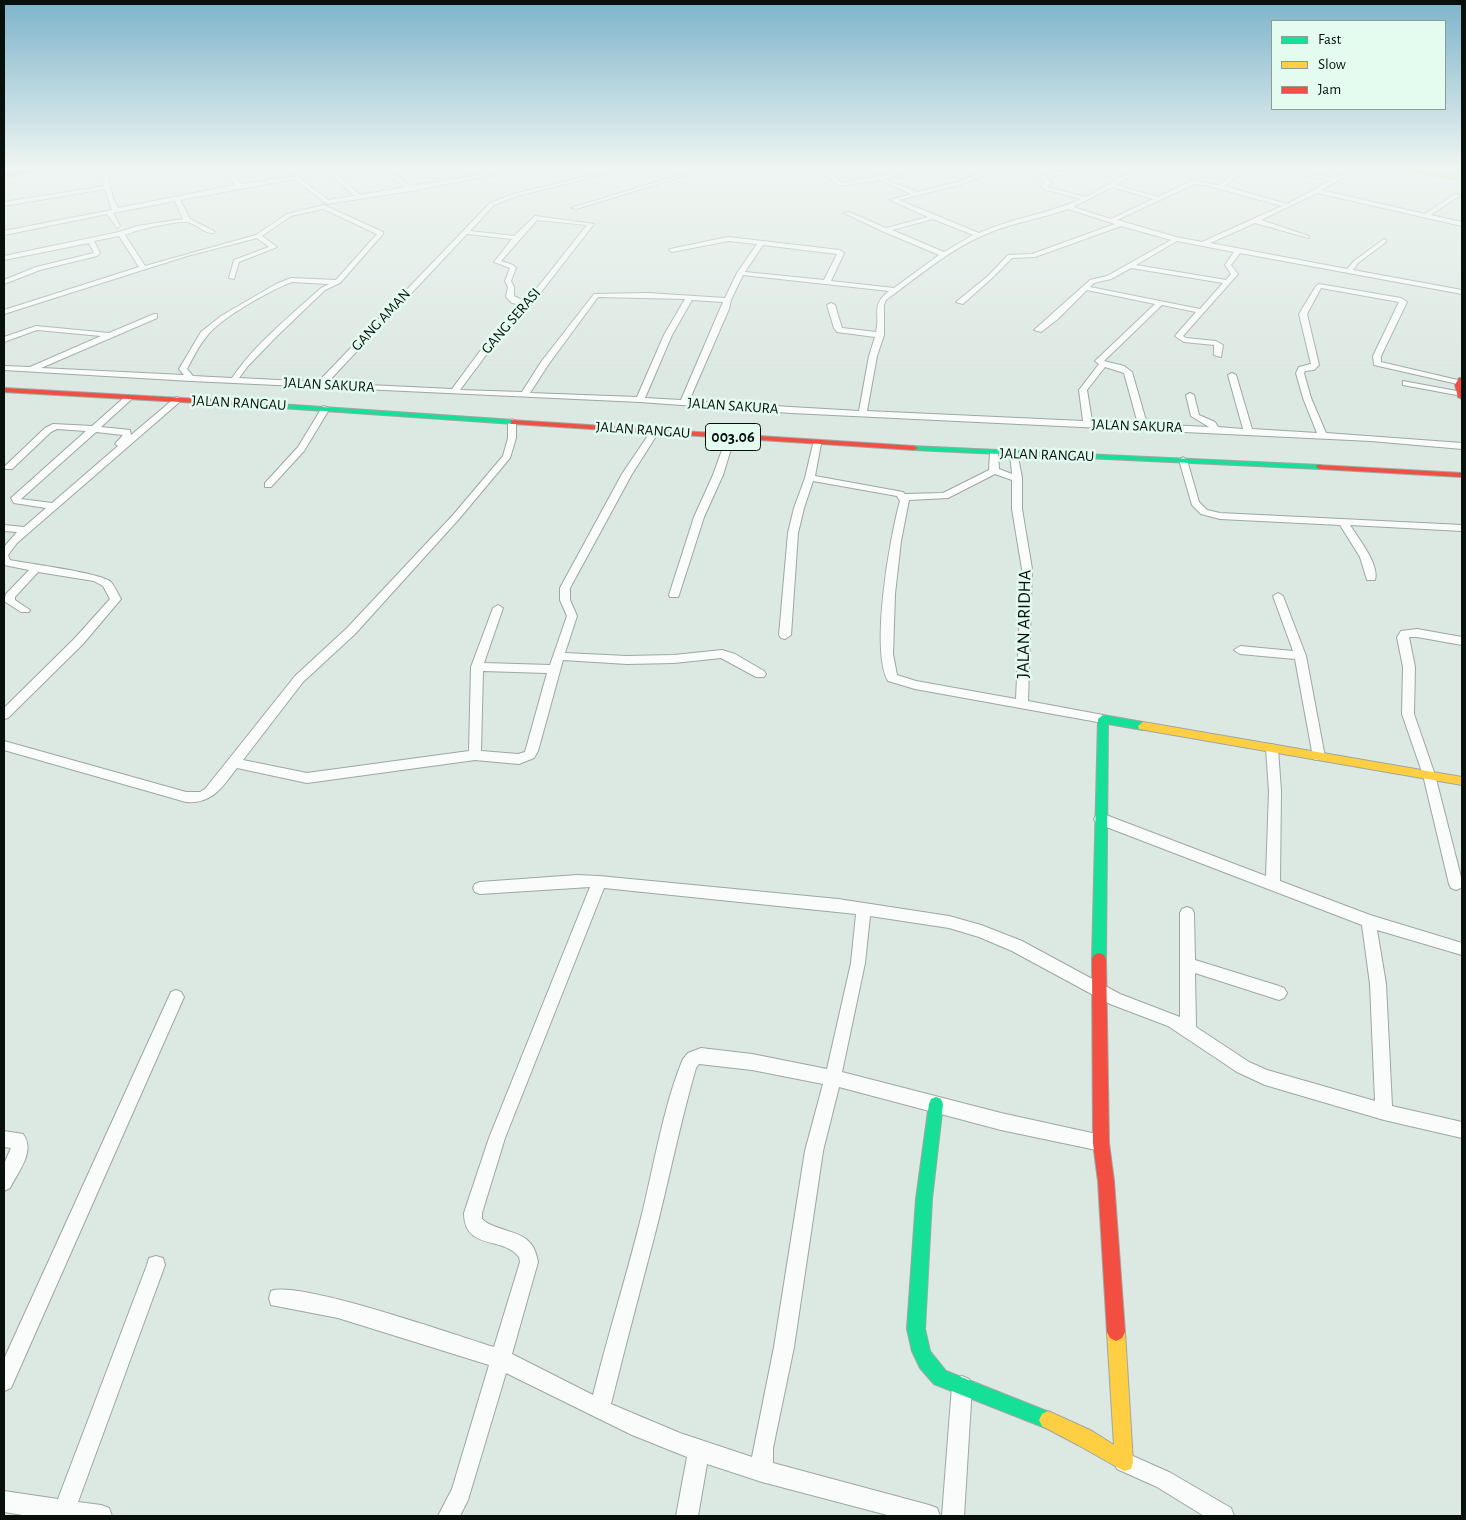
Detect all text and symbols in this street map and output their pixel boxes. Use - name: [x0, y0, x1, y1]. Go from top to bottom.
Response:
- legend: [1271, 20, 1446, 110]
- text: Fast: [1318, 32, 1341, 47]
- text: Slow: [1318, 57, 1346, 72]
- text: Jam: [1318, 82, 1341, 97]
- street label: GANG SERASI: [477, 284, 545, 358]
- street label: GANG AMAN: [348, 285, 414, 355]
- street label: JALAN SAKURA: [283, 374, 375, 396]
- street label: JALAN RANGAU: [191, 392, 287, 414]
- street label: JALAN SAKURA: [687, 394, 779, 418]
- street label: JALAN SAKURA: [1091, 415, 1183, 437]
- street label: JALAN RANGAU: [595, 418, 691, 442]
- road number: 003.06: [706, 424, 760, 451]
- street label: JALAN RANGAU: [999, 444, 1095, 466]
- street label: JALAN ARIDHA: [1012, 569, 1036, 679]

